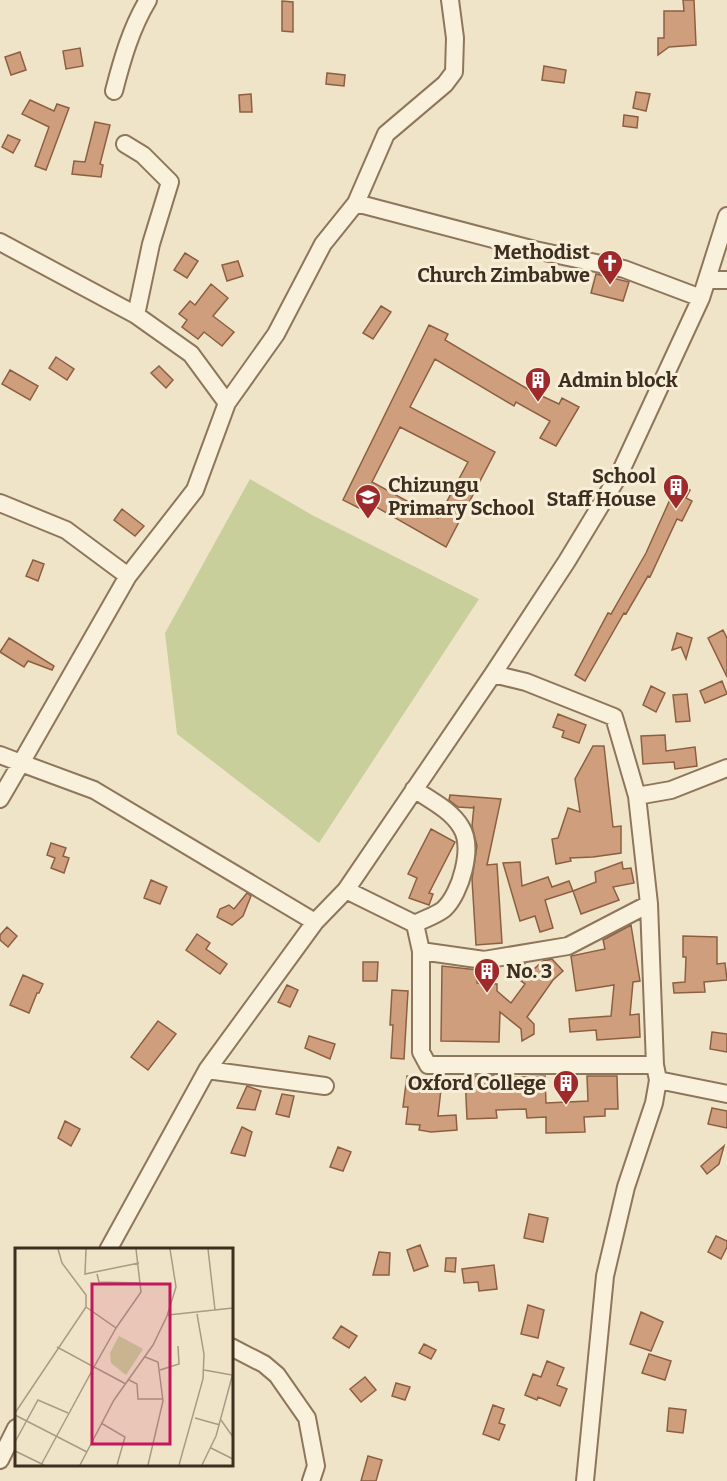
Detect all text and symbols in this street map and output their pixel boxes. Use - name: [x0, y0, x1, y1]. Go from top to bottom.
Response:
- place label: Methodist Church Zimbabwe: [417, 240, 590, 287]
- church icon: Methodist Church Zimbabwe: [595, 248, 625, 286]
- building icon: Admin block: [523, 365, 553, 403]
- place label: Admin block: [558, 368, 678, 392]
- place label: School Staff House: [547, 464, 656, 511]
- building icon: School Staff House: [661, 472, 691, 510]
- place label: Chizungu Primary School: [388, 473, 535, 520]
- school or university icon: Chizungu Primary School: [353, 482, 383, 520]
- building icon: No. 3: [472, 956, 502, 994]
- place label: No. 3: [506, 959, 552, 983]
- building icon: Oxford College: [551, 1068, 581, 1106]
- place label: Oxford College: [408, 1071, 546, 1095]
- inset map: [15, 1248, 232, 1466]

